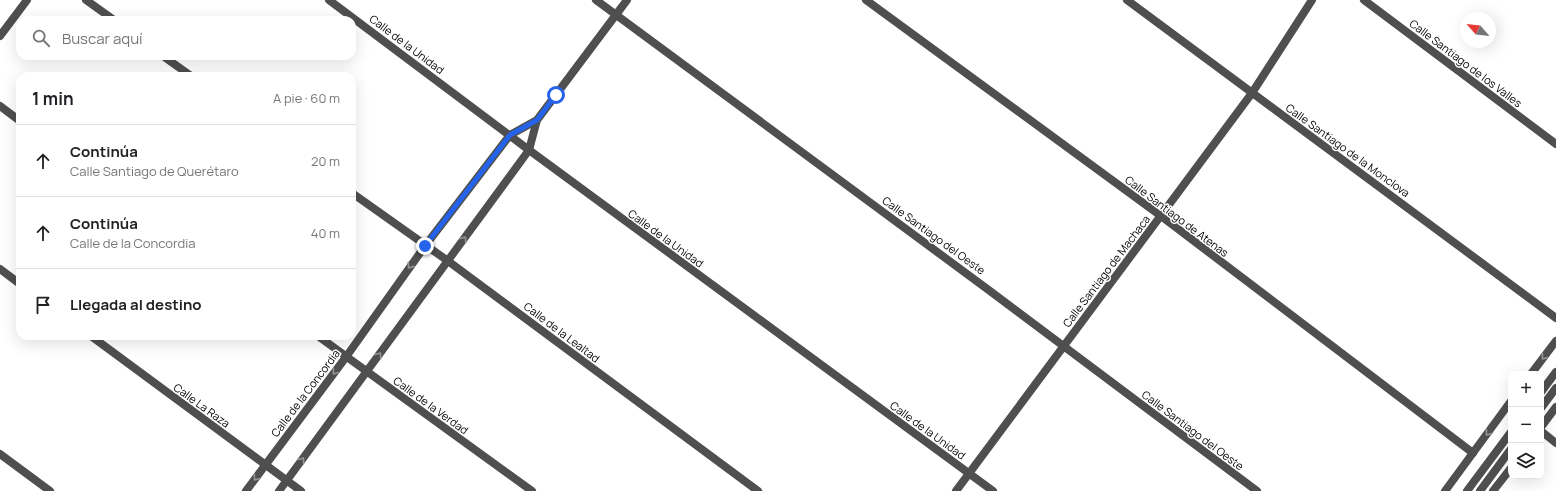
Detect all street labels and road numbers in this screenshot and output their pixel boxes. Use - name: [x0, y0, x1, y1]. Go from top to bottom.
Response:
- street label: Calle de la Unidad: [367, 11, 447, 77]
- street label: Calle Santiago de los Valles: [1407, 16, 1525, 110]
- street label: Calle Santiago de la Monclova: [1283, 100, 1413, 200]
- street label: Calle Santiago de Atenas: [1122, 172, 1232, 260]
- street label: Calle Santiago del Oeste: [879, 192, 989, 278]
- street label: Calle de la Unidad: [625, 206, 707, 270]
- street label: Calle Santiago de Machaca: [1059, 212, 1153, 330]
- street label: Calle de la Lealtad: [521, 298, 603, 366]
- street label: Calle de la Concordia: [267, 346, 343, 440]
- street label: Calle de la Verdad: [391, 373, 471, 437]
- street label: Calle La Raza: [171, 379, 233, 431]
- street label: Calle Santiago del Oeste: [1139, 387, 1247, 474]
- street label: Calle de la Unidad: [887, 398, 969, 462]

